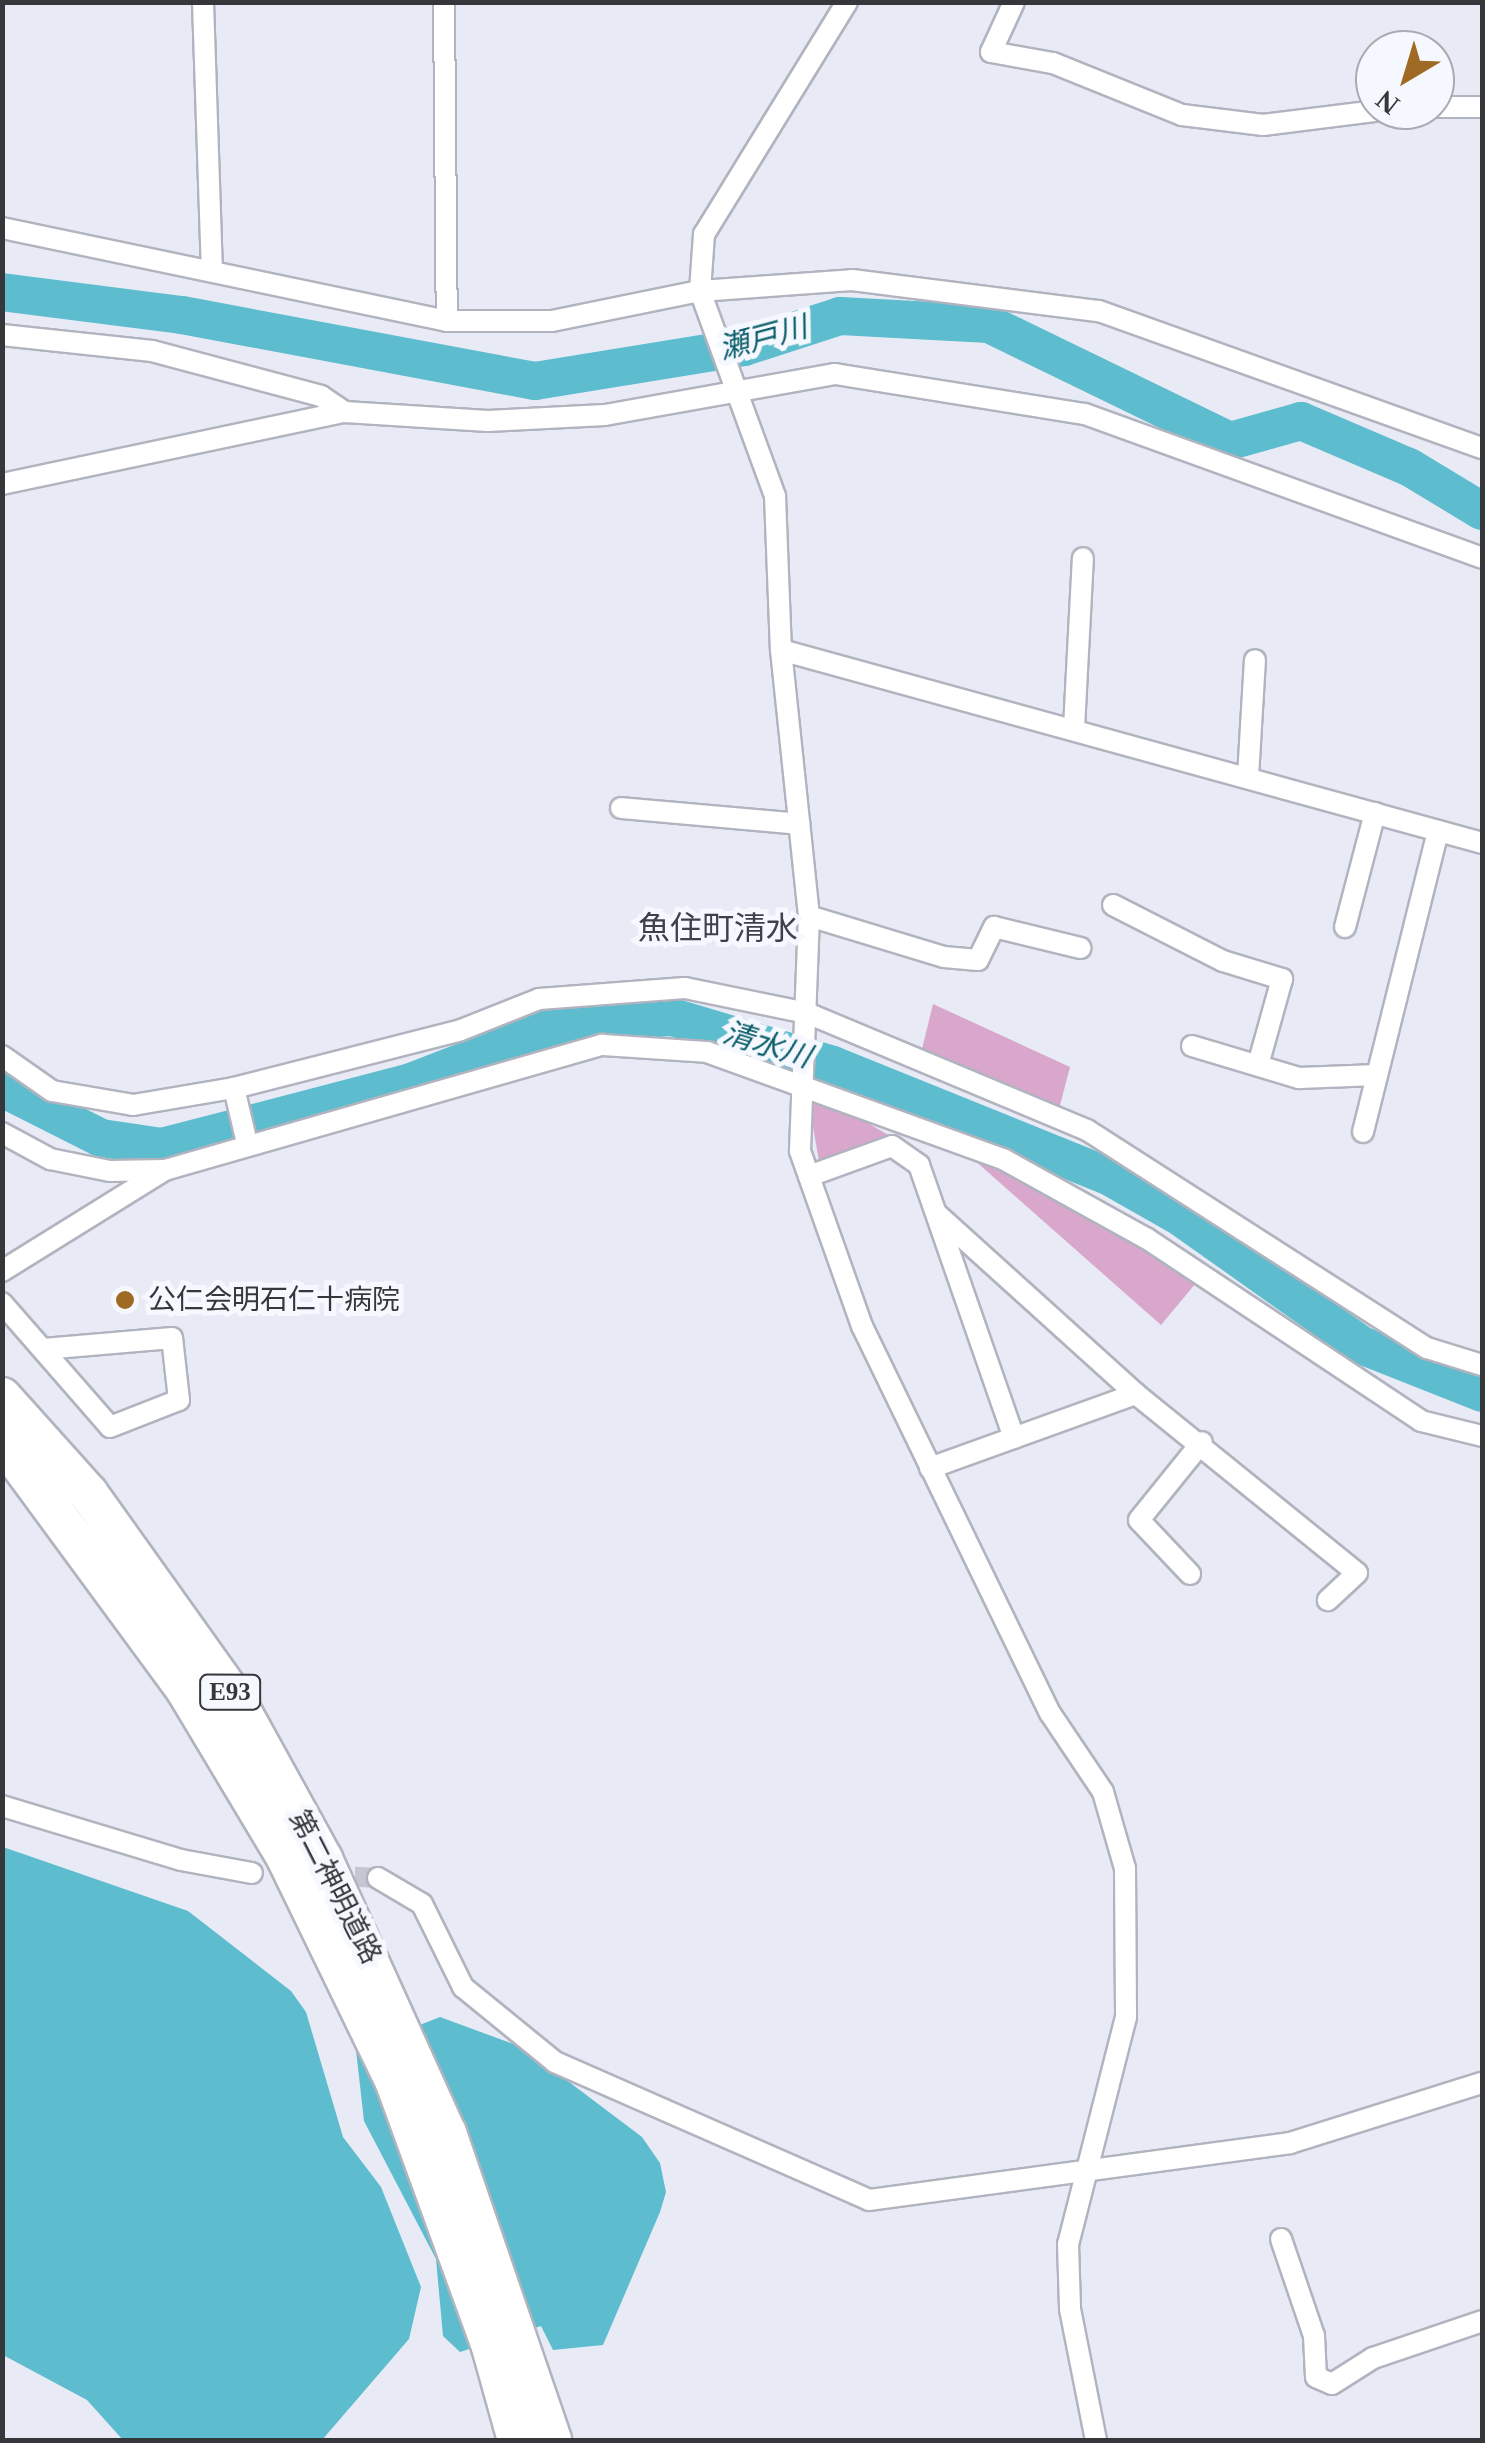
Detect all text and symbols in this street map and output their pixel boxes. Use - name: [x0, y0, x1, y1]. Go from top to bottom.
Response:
- north arrow: [1355, 30, 1455, 130]
- text: N: [1370, 84, 1405, 121]
- water label: 瀬戸川: [715, 309, 811, 367]
- district label: 魚住町清水: [638, 909, 798, 947]
- water label: 清水川: [719, 1015, 815, 1075]
- place label: 公仁会明石仁十病院: [148, 1283, 400, 1317]
- marker: 公仁会明石仁十病院: [112, 1287, 138, 1313]
- road number: E93: [198, 1672, 262, 1712]
- street label: 第二神明道路: [282, 1805, 388, 1969]

